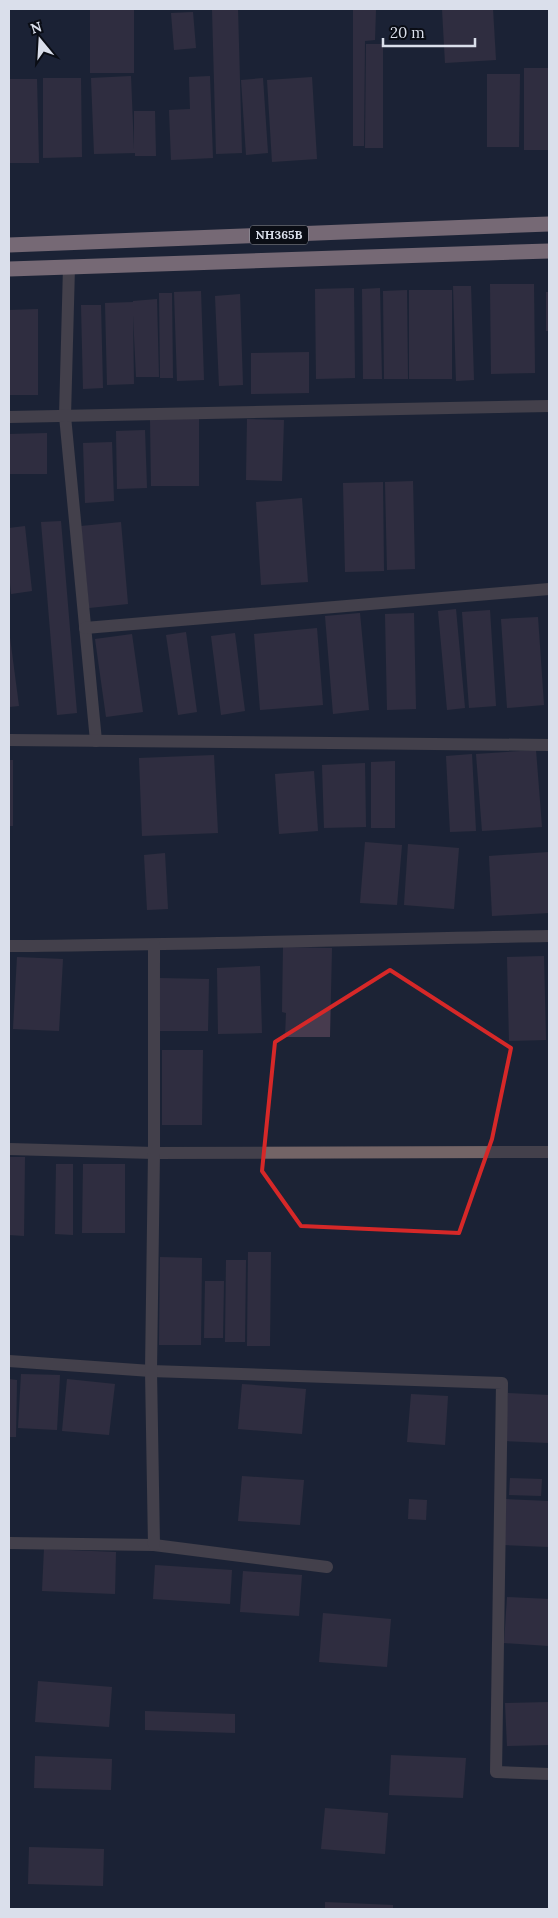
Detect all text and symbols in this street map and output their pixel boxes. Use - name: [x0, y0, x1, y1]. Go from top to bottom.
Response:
- north arrow: [15, 15, 65, 65]
- scale bar: [383, 15, 476, 47]
- text: N: [28, 17, 44, 38]
- text: 20 m: [390, 23, 425, 42]
- road number: NH365B: [250, 226, 308, 244]

